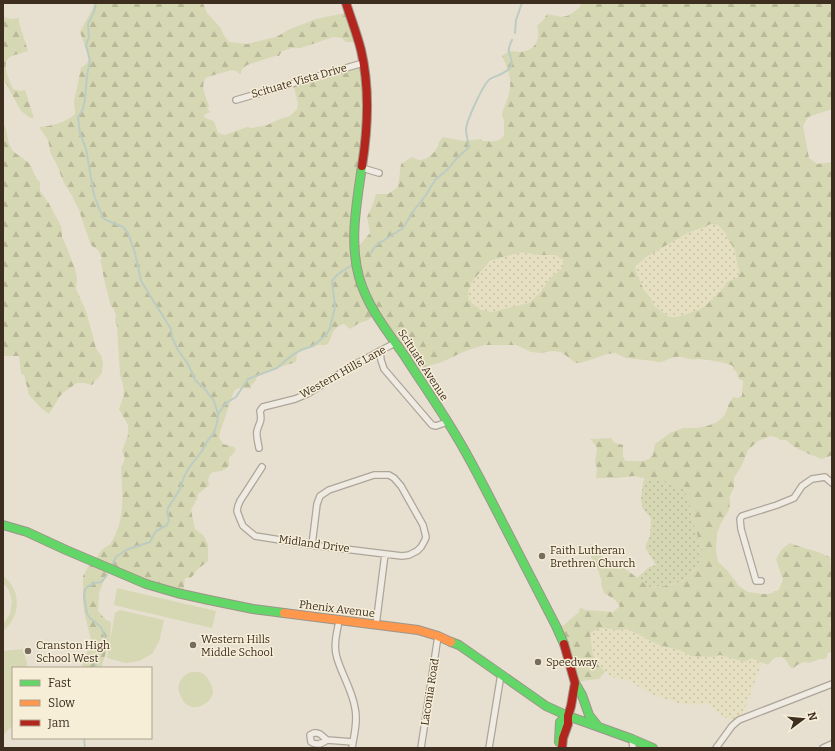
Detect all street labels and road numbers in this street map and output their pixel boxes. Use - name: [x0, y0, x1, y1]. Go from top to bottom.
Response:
- street label: Scituate Vista Drive: [250, 61, 348, 101]
- street label: Scituate Avenue: [395, 327, 451, 403]
- street label: Western Hills Lane: [298, 343, 388, 401]
- street label: Midland Drive: [278, 533, 350, 555]
- street label: Phenix Avenue: [298, 598, 376, 620]
- street label: Laconia Road: [418, 657, 442, 727]

